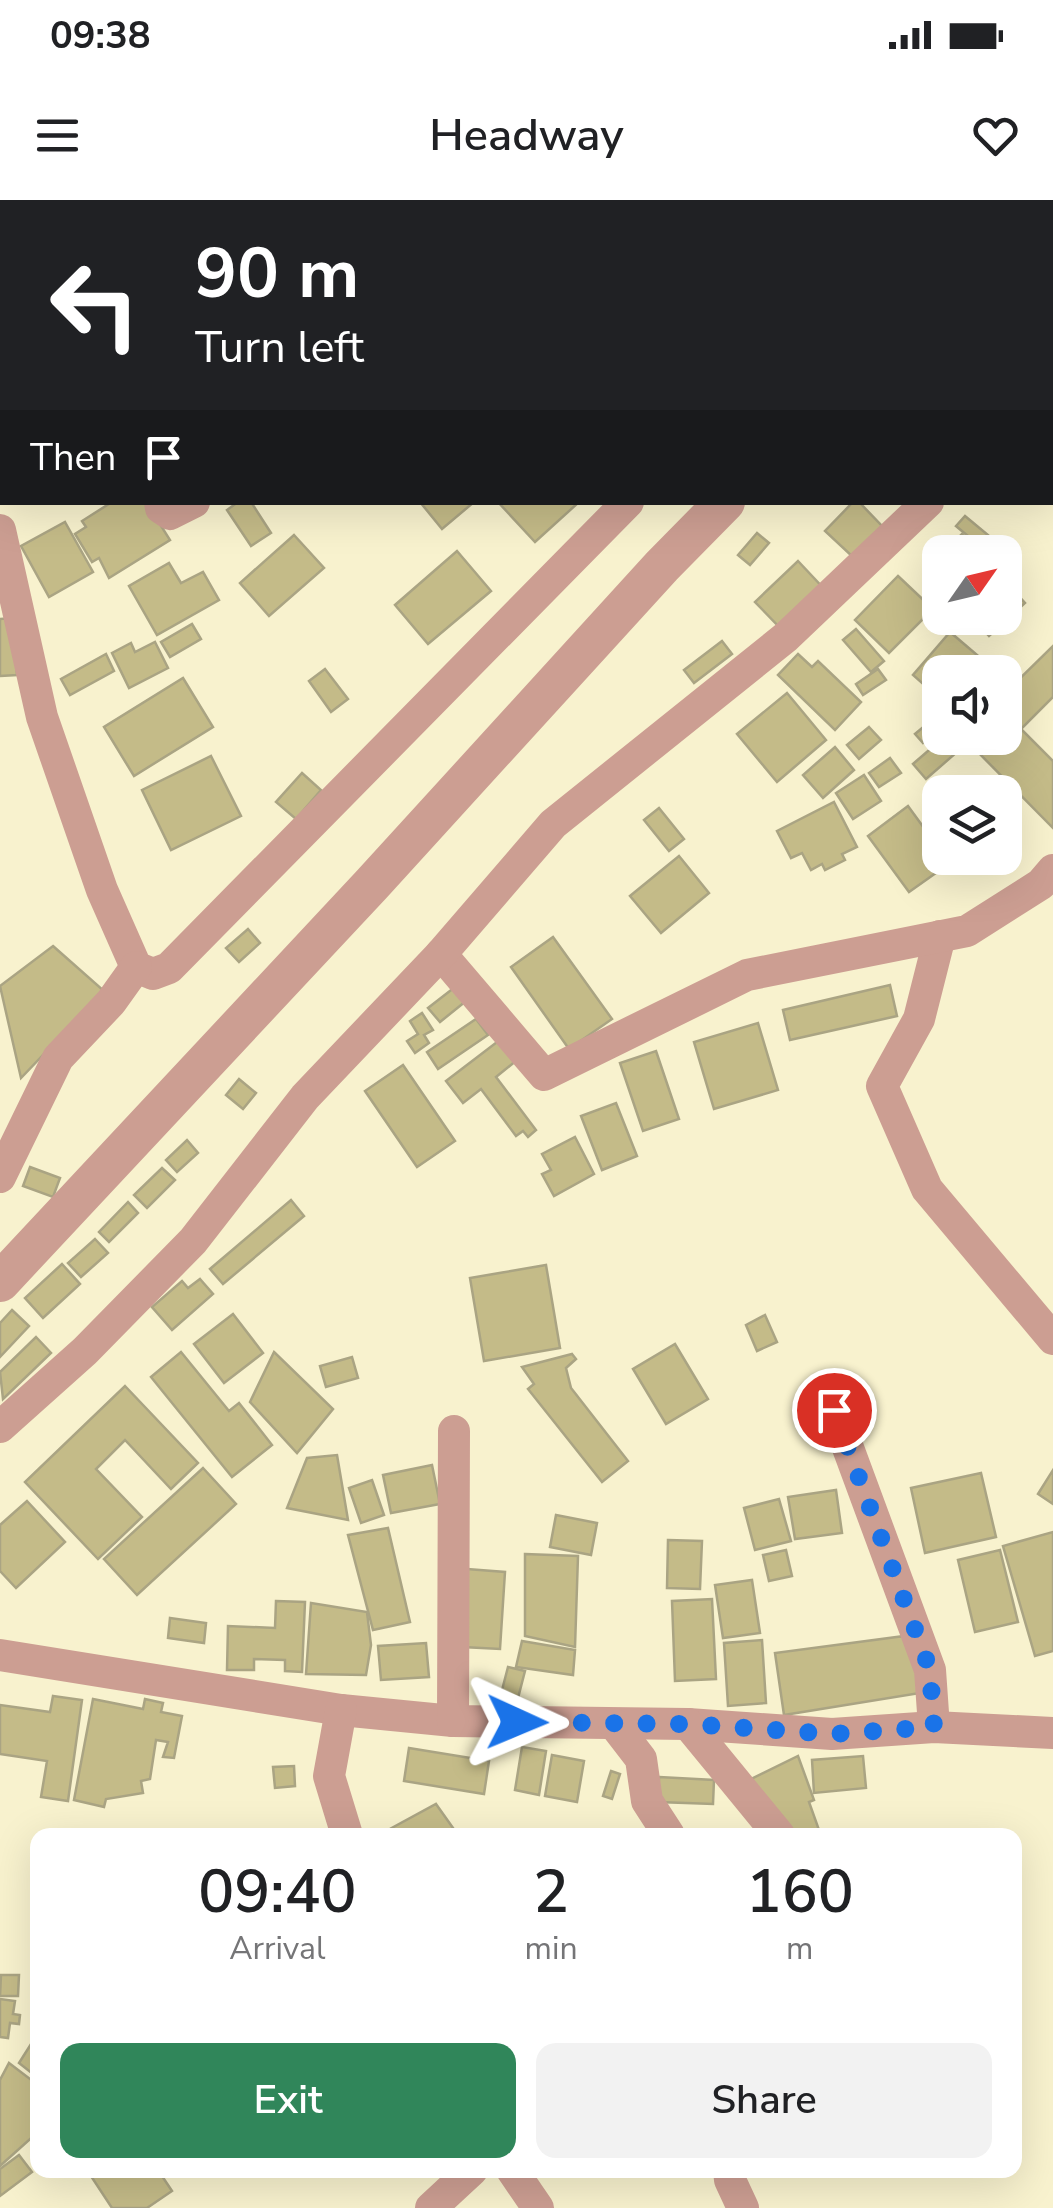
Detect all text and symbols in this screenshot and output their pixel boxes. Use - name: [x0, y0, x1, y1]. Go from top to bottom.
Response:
- text: 09:38: [50, 10, 151, 61]
- text: Headway: [429, 105, 624, 166]
- icon: menu: [30, 108, 85, 163]
- icon: heart: [968, 108, 1023, 163]
- text: 90 m: [195, 226, 359, 322]
- icon: left: [30, 240, 160, 370]
- text: Turn left: [195, 317, 364, 378]
- icon: arrive: [136, 430, 191, 485]
- text: Then: [30, 432, 116, 483]
- north arrow: [922, 535, 1022, 635]
- map controls: [922, 535, 1022, 875]
- button: sound: [922, 655, 1022, 755]
- button: layers: [922, 775, 1022, 875]
- pin: [792, 1368, 877, 1453]
- icon: arrive: [807, 1383, 862, 1438]
- position arrow: [465, 1670, 569, 1774]
- text: 09:40: [198, 1851, 356, 1933]
- text: 2: [533, 1851, 569, 1933]
- text: 160: [746, 1851, 854, 1933]
- text: Arrival: [229, 1927, 325, 1970]
- text: min: [525, 1927, 578, 1970]
- text: m: [786, 1927, 814, 1970]
- button: Exit: [60, 2043, 516, 2158]
- button: Share: [536, 2043, 992, 2158]

